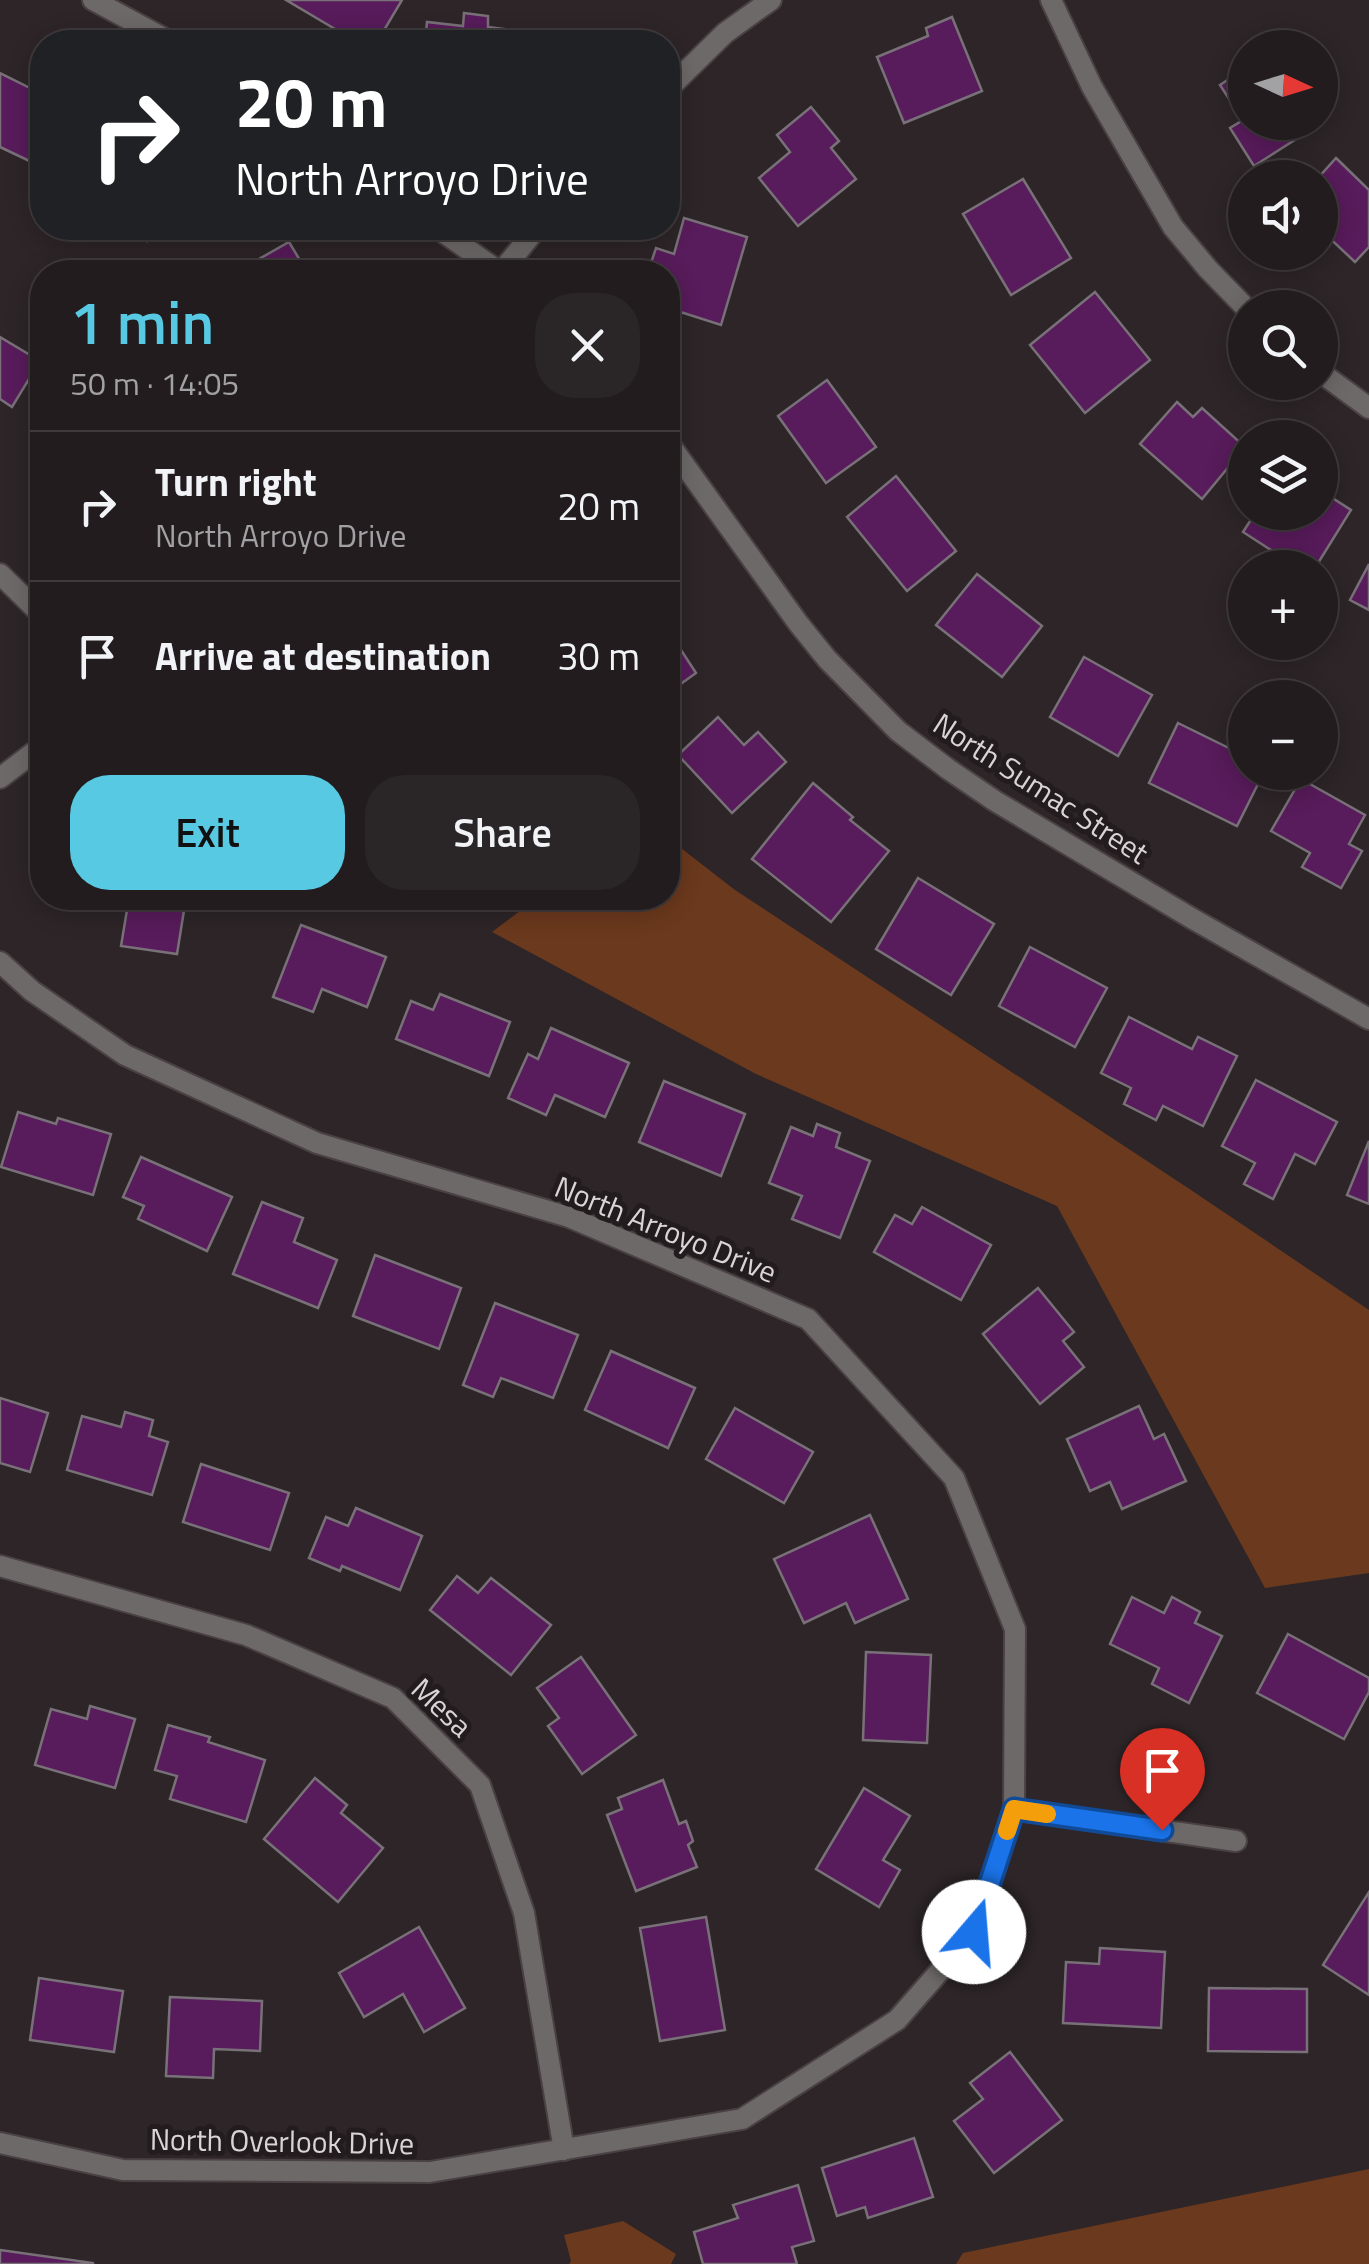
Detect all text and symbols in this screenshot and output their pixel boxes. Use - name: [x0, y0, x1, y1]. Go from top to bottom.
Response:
- north arrow: [1228, 30, 1338, 140]
- map controls: [1228, 30, 1338, 790]
- text: 20 m: [235, 48, 388, 154]
- icon: right: [70, 70, 200, 200]
- text: North Arroyo Drive: [235, 144, 589, 212]
- button: sound: [1228, 160, 1338, 270]
- text: 1 min: [70, 276, 214, 367]
- button: search: [1228, 290, 1338, 400]
- button: close: [535, 293, 640, 398]
- text: 50 m · 14:05: [70, 359, 239, 407]
- button: layers: [1228, 420, 1338, 530]
- text: Turn right: [155, 453, 317, 511]
- text: 20 m: [557, 477, 640, 535]
- icon: right: [70, 479, 125, 534]
- text: North Arroyo Drive: [155, 511, 406, 559]
- button: +: [1228, 550, 1338, 660]
- text: Arrive at destination: [155, 627, 491, 685]
- text: 30 m: [557, 627, 640, 685]
- icon: arrive: [70, 629, 125, 684]
- button: −: [1228, 680, 1338, 790]
- street label: North Sumac Street: [924, 701, 1158, 875]
- button: Exit: [70, 775, 345, 890]
- button: Share: [365, 775, 640, 890]
- street label: North Arroyo Drive: [548, 1164, 784, 1294]
- street label: Mesa: [401, 1667, 483, 1747]
- pin: [1120, 1728, 1205, 1831]
- icon: arrive: [1135, 1743, 1190, 1798]
- position arrow: [922, 1880, 1026, 1984]
- street label: North Overlook Drive: [149, 2116, 415, 2166]

